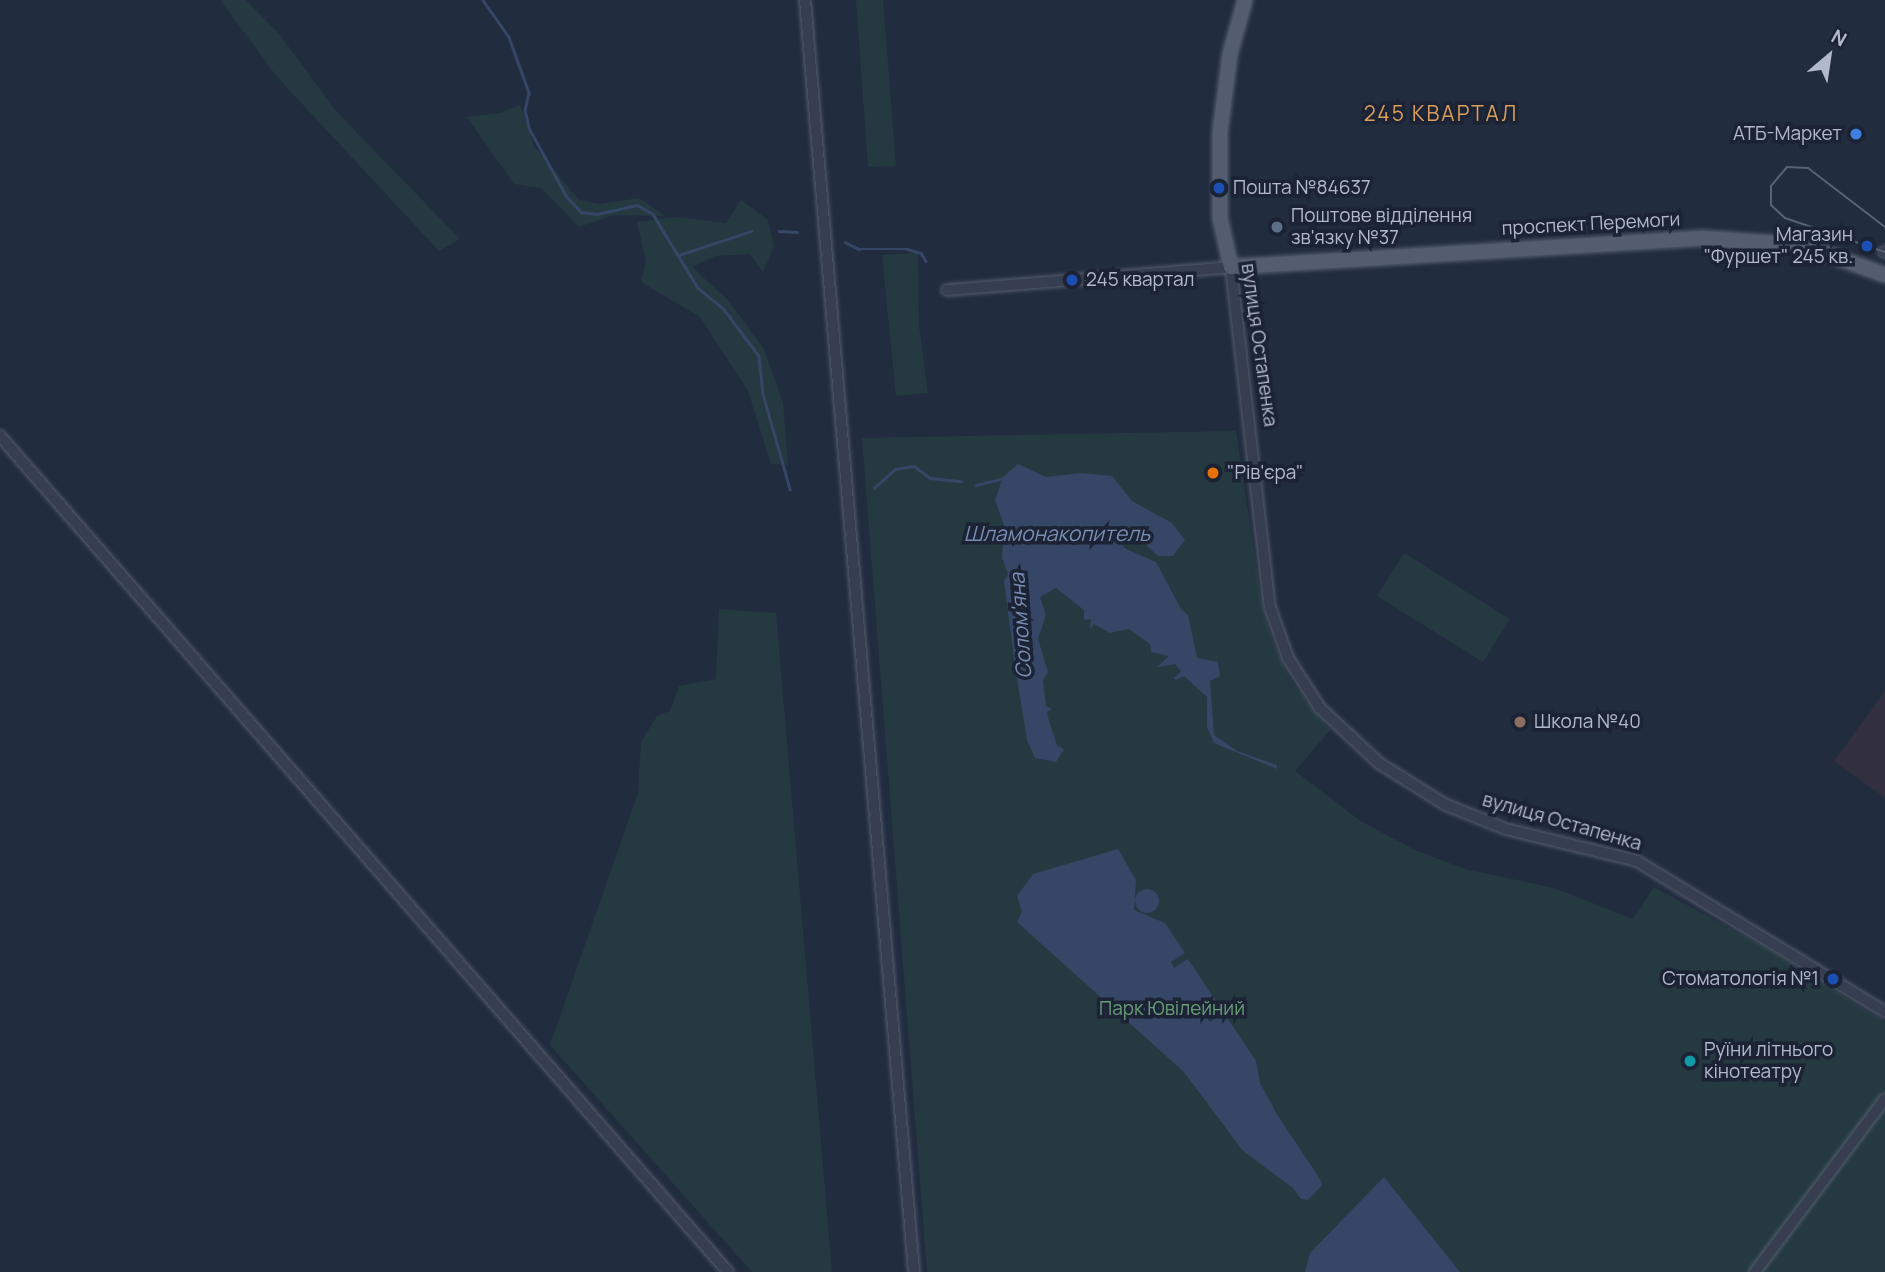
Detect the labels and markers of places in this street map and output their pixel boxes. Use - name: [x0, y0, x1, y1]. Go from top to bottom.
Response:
- place label: АТБ-Маркет: [1733, 123, 1842, 145]
- marker: АТБ-Маркет: [1848, 126, 1864, 142]
- place label: Пошта №84637: [1233, 177, 1370, 199]
- marker: Пошта №84637: [1211, 180, 1227, 196]
- place label: Поштове відділення зв'язку №37: [1291, 205, 1472, 249]
- marker: Поштове відділення зв'язку №37: [1269, 219, 1285, 235]
- place label: Магазин "Фуршет" 245 кв.: [1704, 224, 1853, 268]
- marker: Магазин "Фуршет" 245 кв.: [1859, 238, 1875, 254]
- place label: 245 квартал: [1086, 269, 1195, 291]
- marker: 245 квартал: [1064, 272, 1080, 288]
- place label: "Рів'єра": [1227, 462, 1303, 484]
- marker: "Рів'єра": [1205, 465, 1221, 481]
- place label: Школа №40: [1534, 711, 1641, 733]
- marker: Школа №40: [1512, 714, 1528, 730]
- place label: Стоматологія №1: [1662, 968, 1819, 990]
- marker: Стоматологія №1: [1825, 971, 1841, 987]
- place label: Руїни літнього кінотеатру: [1704, 1039, 1833, 1083]
- marker: Руїни літнього кінотеатру: [1682, 1053, 1698, 1069]

